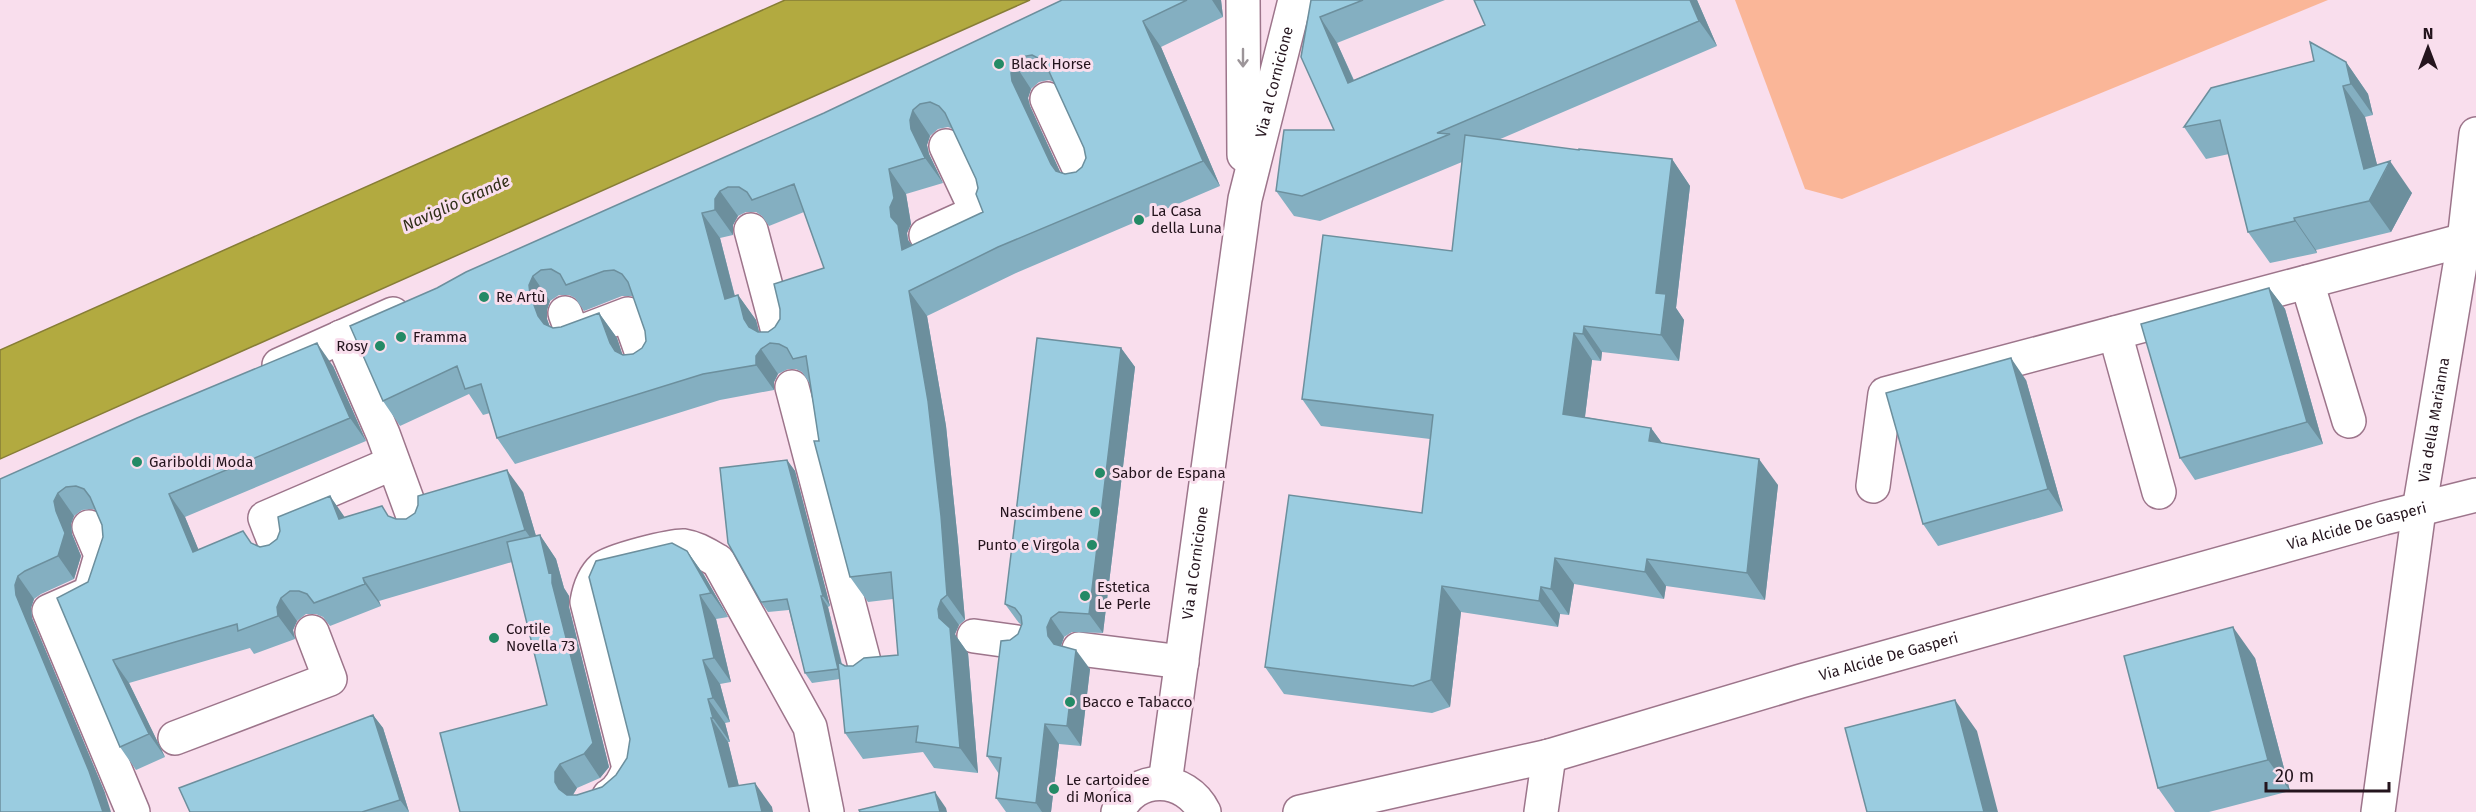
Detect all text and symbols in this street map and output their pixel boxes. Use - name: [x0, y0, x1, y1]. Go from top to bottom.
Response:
- north arrow: [2398, 18, 2458, 78]
- text: N: [2423, 24, 2433, 43]
- street label: Via al Cornicione: [1252, 25, 1297, 140]
- one-way arrow: [1237, 48, 1249, 68]
- place label: Black Horse: [1011, 55, 1091, 73]
- marker: Black Horse: [992, 57, 1006, 71]
- water label: Naviglio Grande: [399, 171, 513, 235]
- place label: La Casa della Luna: [1151, 202, 1222, 237]
- marker: La Casa della Luna: [1132, 213, 1146, 227]
- place label: Re Artù: [496, 288, 546, 306]
- marker: Re Artù: [477, 290, 491, 304]
- place label: Framma: [413, 328, 467, 346]
- marker: Framma: [394, 330, 408, 344]
- place label: Rosy: [336, 337, 369, 355]
- marker: Rosy: [373, 339, 387, 353]
- street label: Via della Marianna: [2415, 356, 2453, 484]
- place label: Gariboldi Moda: [149, 453, 253, 471]
- marker: Gariboldi Moda: [130, 455, 144, 469]
- place label: Sabor de Espana: [1112, 464, 1226, 482]
- marker: Sabor de Espana: [1093, 466, 1107, 480]
- street label: Via Alcide De Gasperi: [2285, 499, 2428, 554]
- place label: Nascimbene: [999, 503, 1083, 521]
- marker: Nascimbene: [1088, 505, 1102, 519]
- street label: Via al Cornicione: [1178, 505, 1212, 621]
- place label: Punto e Virgola: [977, 536, 1080, 554]
- marker: Punto e Virgola: [1085, 538, 1099, 552]
- place label: Estetica Le Perle: [1097, 578, 1151, 613]
- marker: Estetica Le Perle: [1078, 589, 1092, 603]
- place label: Cortile Novella 73: [506, 620, 575, 655]
- street label: Via Alcide De Gasperi: [1817, 629, 1960, 685]
- marker: Cortile Novella 73: [487, 631, 501, 645]
- place label: Bacco e Tabacco: [1082, 693, 1193, 711]
- marker: Bacco e Tabacco: [1063, 695, 1077, 709]
- scale bar: [2266, 755, 2389, 793]
- text: 20 m: [2275, 765, 2314, 787]
- place label: Le cartoidee di Monica: [1066, 771, 1150, 806]
- marker: Le cartoidee di Monica: [1047, 782, 1061, 796]

